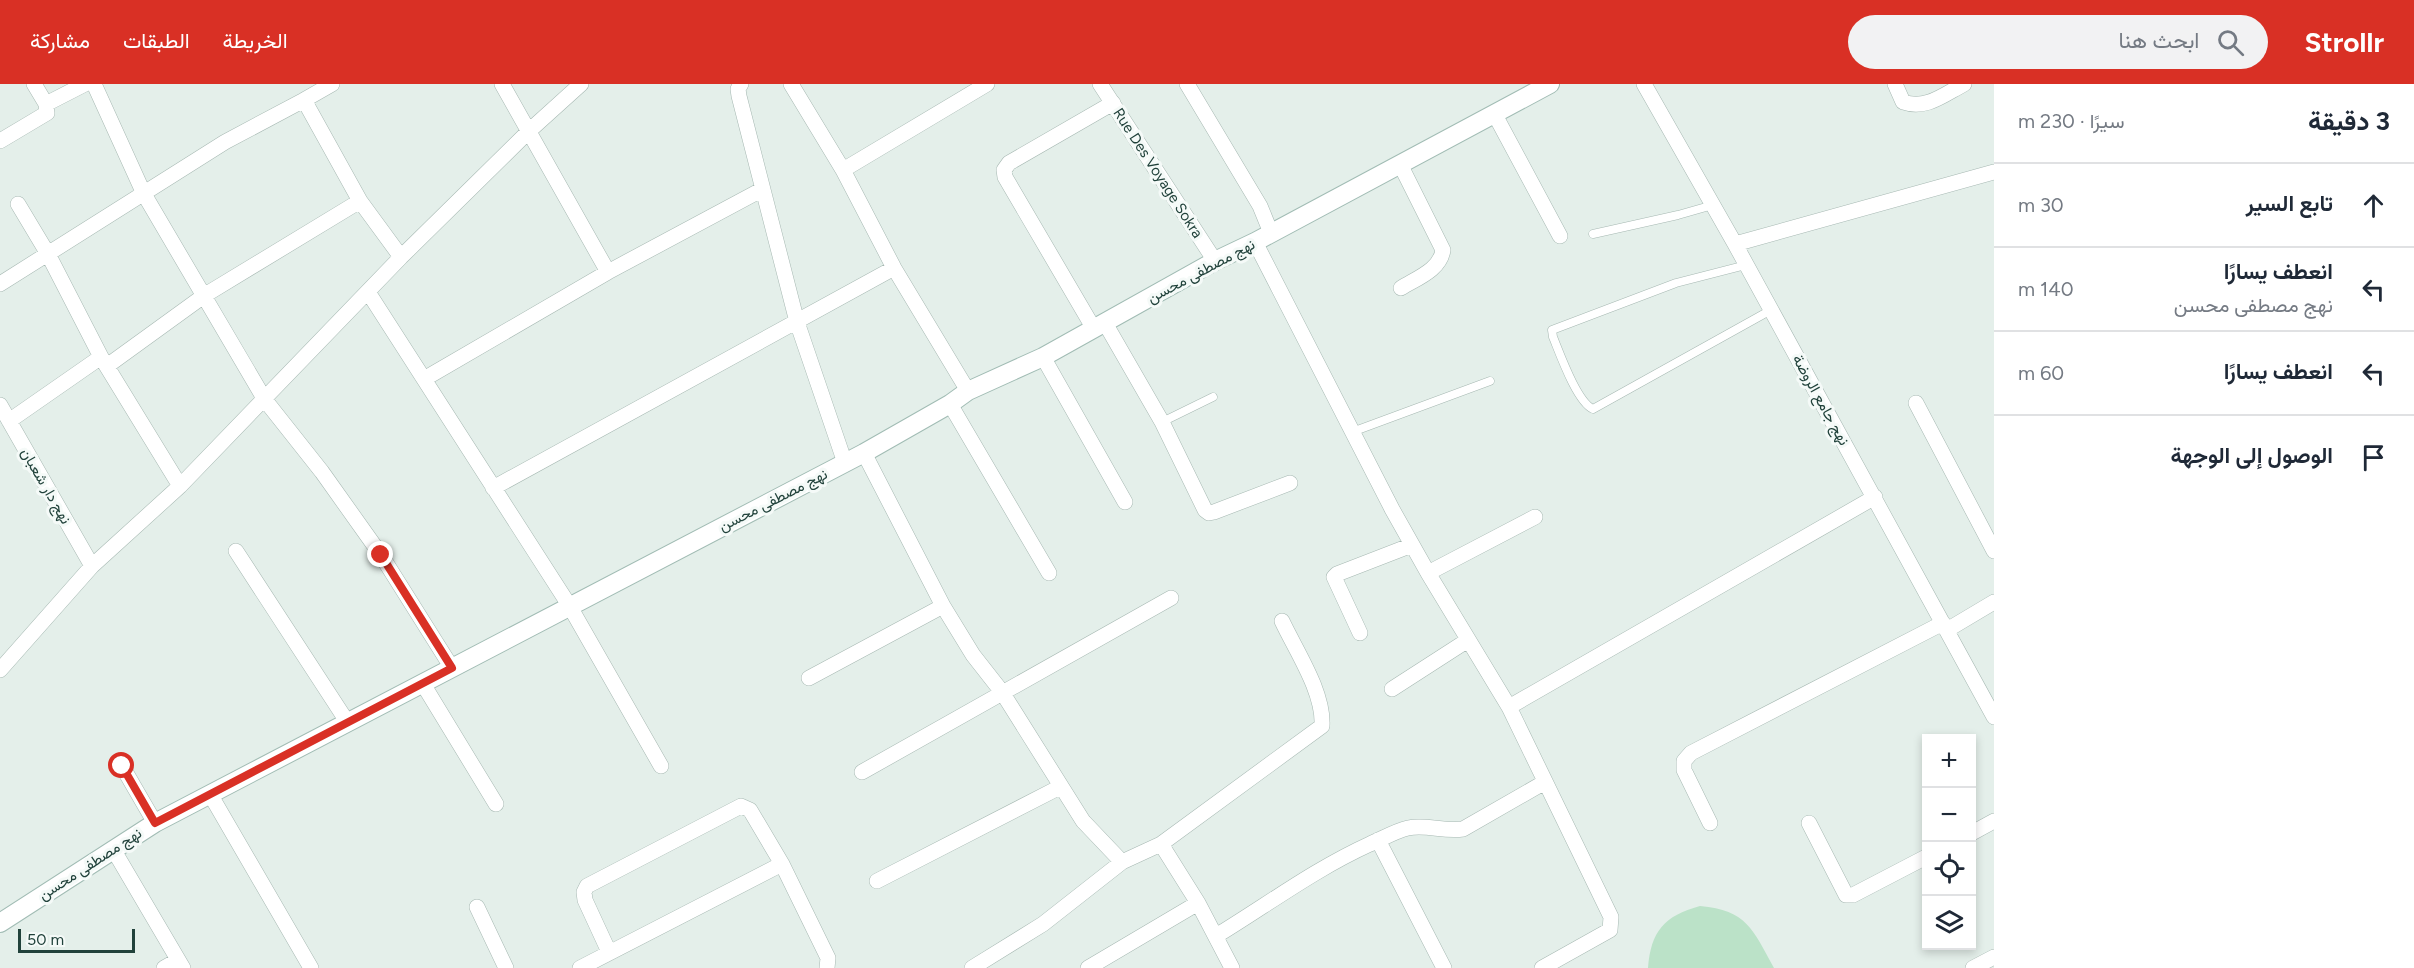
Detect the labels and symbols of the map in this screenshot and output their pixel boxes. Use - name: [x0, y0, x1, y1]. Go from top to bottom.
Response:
- street label: Rue Des Voyage Sokra: [1109, 105, 1207, 241]
- street label: نهج مصطفى محسن: [1144, 235, 1259, 309]
- street label: نهج جامع الروضة: [1787, 352, 1853, 449]
- street label: نهج دار شعبان: [15, 445, 75, 528]
- street label: نهج مصطفى محسن: [716, 465, 831, 537]
- route end: [367, 541, 393, 567]
- route start: [108, 752, 134, 778]
- street label: نهج مصطفى محسن: [35, 824, 146, 906]
- scale bar: [18, 926, 135, 954]

